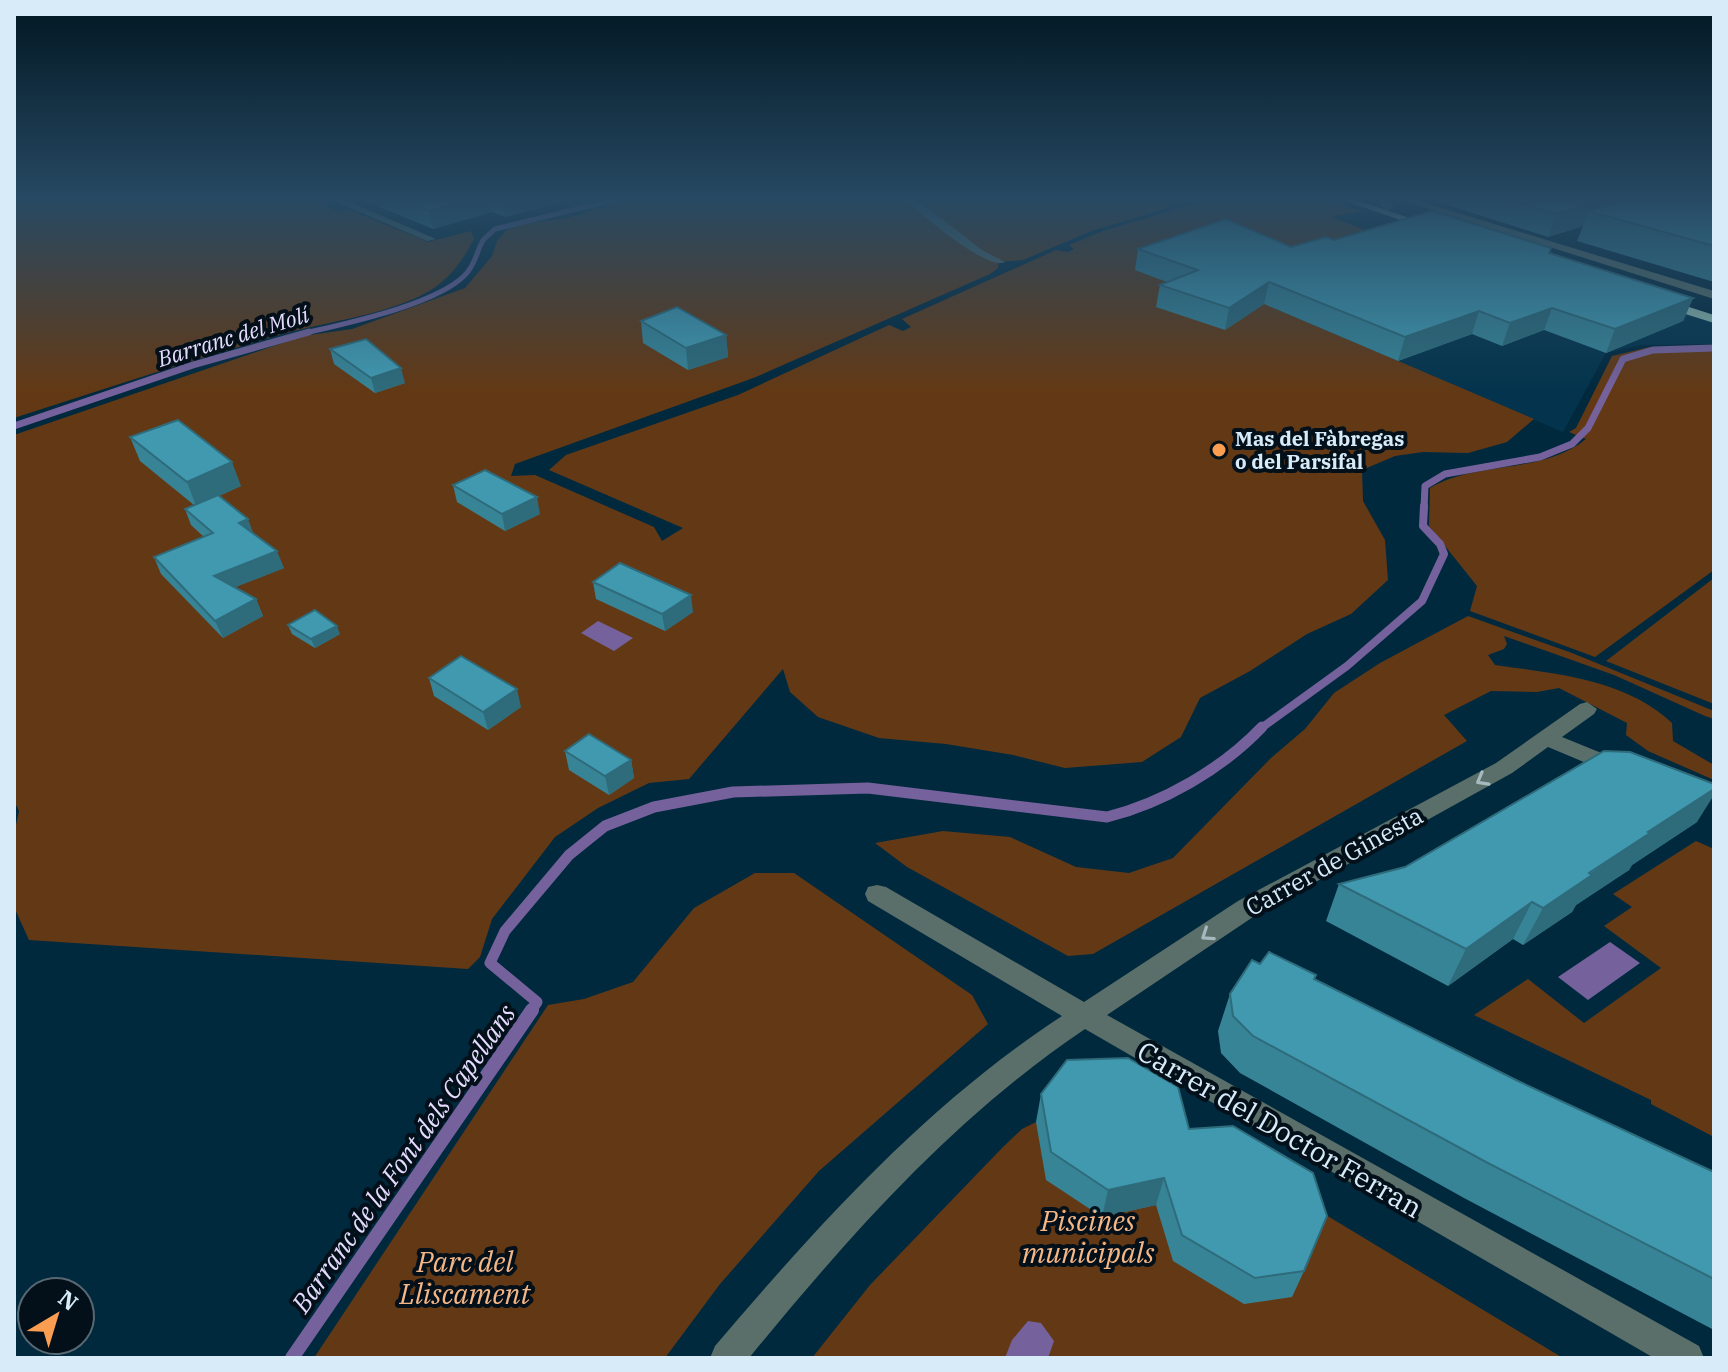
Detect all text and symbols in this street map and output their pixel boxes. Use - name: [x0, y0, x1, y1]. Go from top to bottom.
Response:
- water label: Barranc del Molí: [153, 299, 314, 373]
- place label: Mas del Fàbregas o del Parsifal: [1235, 425, 1404, 475]
- marker: Mas del Fàbregas o del Parsifal: [1210, 441, 1228, 459]
- one-way arrow: [1476, 770, 1491, 786]
- street label: Carrer de Ginesta: [1240, 799, 1428, 923]
- one-way arrow: [1201, 925, 1215, 940]
- water label: Barranc de la Font dels Capellans: [283, 997, 523, 1319]
- street label: Carrer del Doctor Ferran: [1131, 1032, 1429, 1226]
- park label: Piscines municipals: [1022, 1202, 1155, 1271]
- park label: Parc del Lliscament: [399, 1243, 531, 1312]
- north arrow: [16, 1276, 96, 1356]
- text: N: [53, 1283, 84, 1317]

